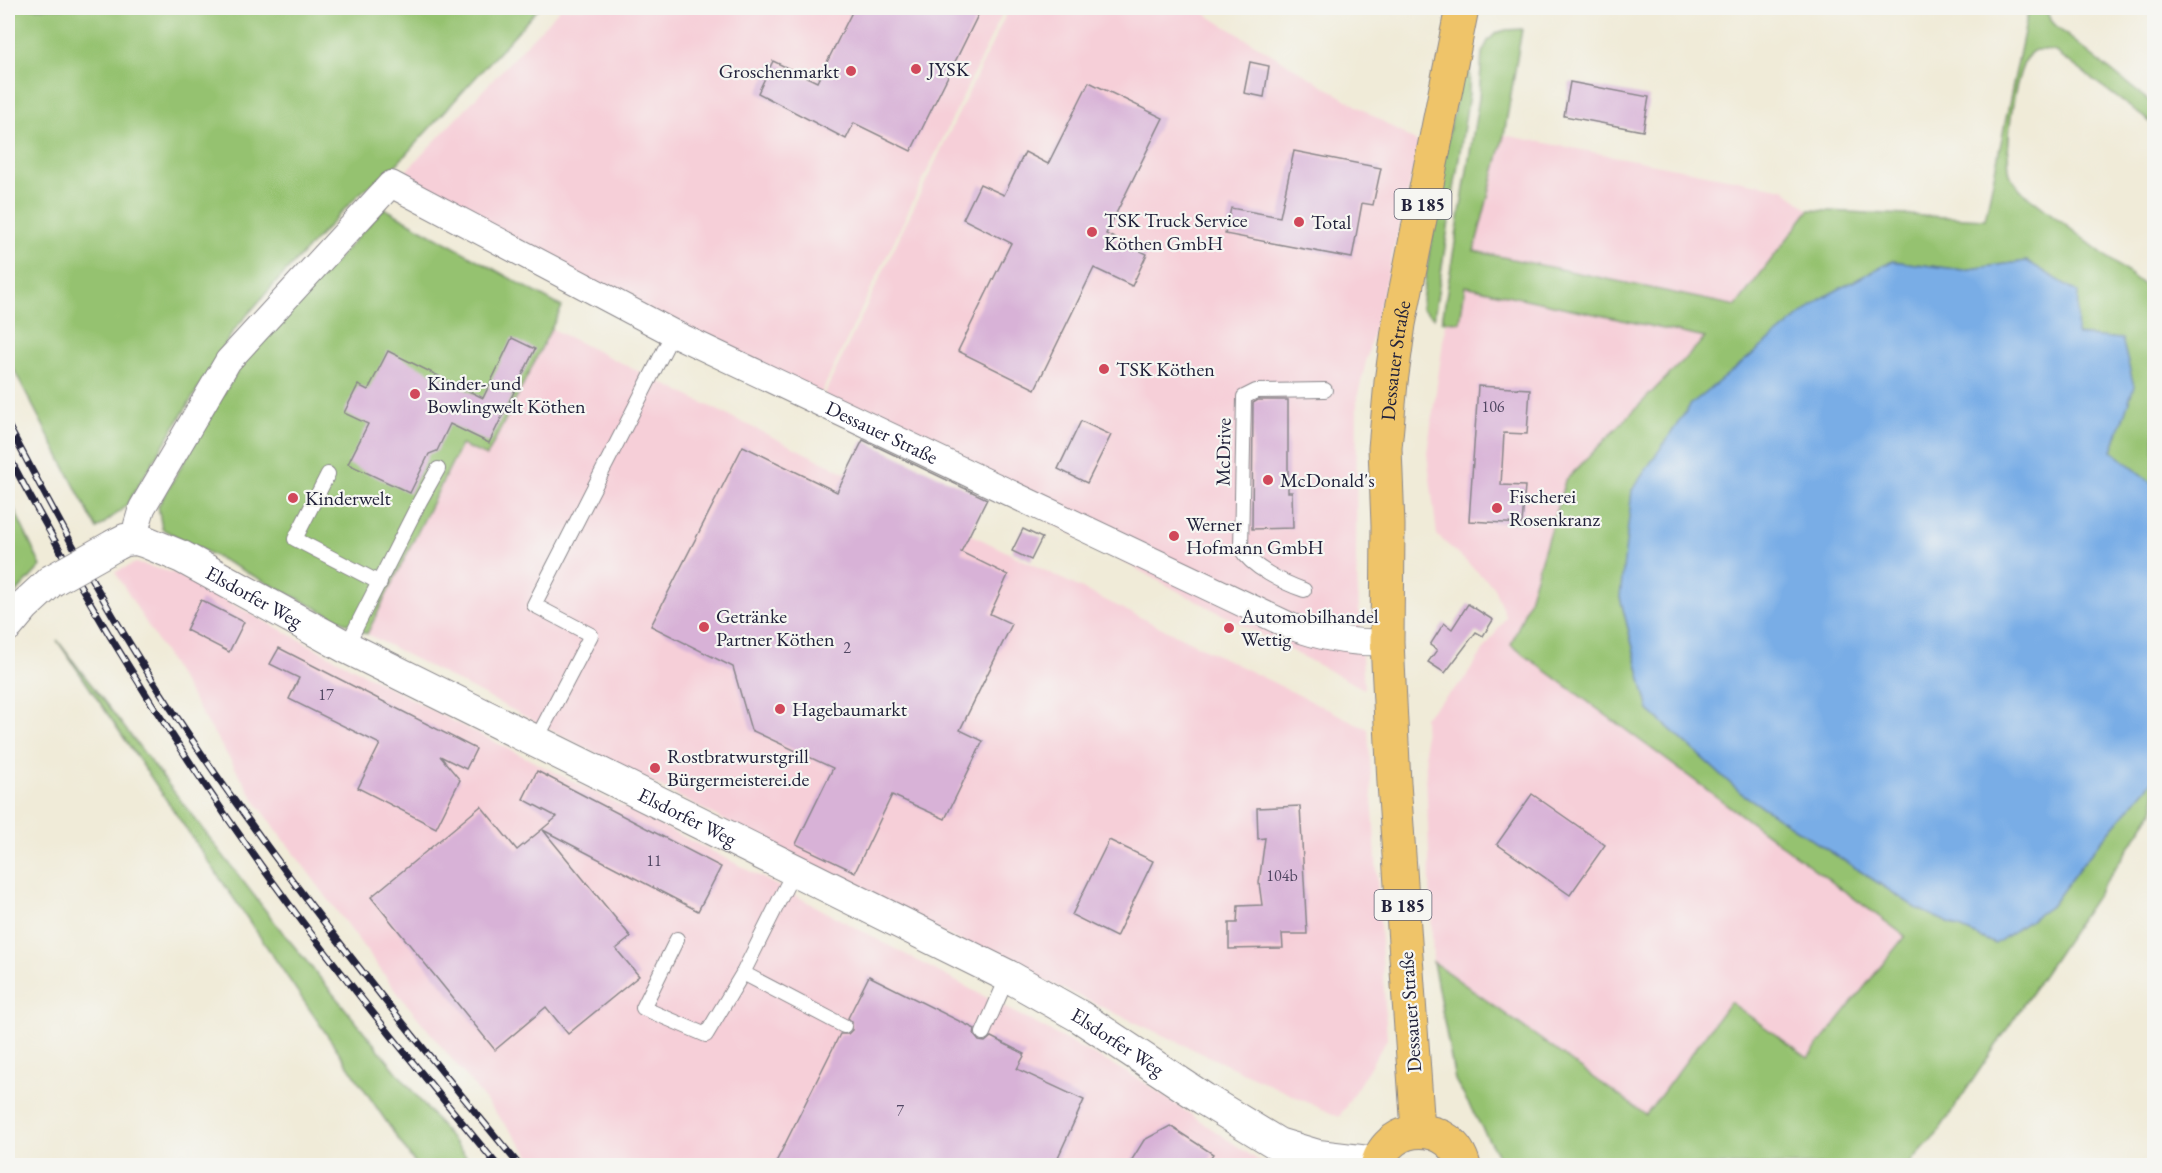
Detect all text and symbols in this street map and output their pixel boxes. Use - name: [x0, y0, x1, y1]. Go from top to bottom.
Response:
- place label: JYSK: [926, 56, 970, 82]
- place label: Groschenmarkt: [719, 58, 840, 84]
- marker: JYSK: [909, 62, 923, 76]
- marker: Groschenmarkt: [844, 64, 858, 78]
- road number: B 185: [1394, 189, 1452, 219]
- place label: TSK Truck Service Köthen GmbH: [1104, 207, 1248, 256]
- place label: Total: [1311, 209, 1351, 235]
- marker: Total: [1292, 215, 1306, 229]
- marker: TSK Truck Service Köthen GmbH: [1085, 225, 1099, 239]
- street label: Dessauer Straße: [1375, 298, 1416, 422]
- place label: TSK Köthen: [1116, 356, 1215, 382]
- marker: TSK Köthen: [1097, 362, 1111, 376]
- place label: Kinder- und Bowlingwelt Köthen: [427, 370, 586, 419]
- marker: Kinder- und Bowlingwelt Köthen: [408, 387, 422, 401]
- street label: Dessauer Straße: [822, 395, 942, 470]
- house number: 106: [1481, 396, 1505, 417]
- street label: McDrive: [1209, 417, 1237, 486]
- place label: McDonald's: [1280, 467, 1375, 493]
- marker: McDonald's: [1261, 473, 1275, 487]
- place label: Fischerei Rosenkranz: [1509, 483, 1601, 532]
- place label: Kinderwelt: [305, 485, 391, 511]
- marker: Kinderwelt: [286, 491, 300, 505]
- marker: Fischerei Rosenkranz: [1490, 501, 1504, 515]
- place label: Werner Hofmann GmbH: [1186, 511, 1324, 560]
- marker: Werner Hofmann GmbH: [1167, 529, 1181, 543]
- street label: Elsdorfer Weg: [201, 560, 307, 634]
- place label: Getränke Partner Köthen: [716, 603, 835, 652]
- place label: Automobilhandel Wettig: [1240, 603, 1379, 652]
- marker: Getränke Partner Köthen: [697, 620, 711, 634]
- marker: Automobilhandel Wettig: [1222, 621, 1236, 635]
- house number: 2: [843, 637, 851, 658]
- house number: 17: [318, 684, 334, 705]
- place label: Hagebaumarkt: [792, 696, 908, 722]
- marker: Hagebaumarkt: [773, 702, 787, 716]
- place label: Rostbratwurstgrill Bürgermeisterei.de: [667, 743, 810, 792]
- marker: Rostbratwurstgrill Bürgermeisterei.de: [648, 761, 662, 775]
- street label: Elsdorfer Weg: [634, 781, 741, 852]
- house number: 11: [646, 850, 662, 871]
- house number: 104b: [1266, 865, 1298, 886]
- road number: B 185: [1374, 890, 1432, 920]
- street label: Dessauer Straße: [1393, 951, 1427, 1073]
- street label: Elsdorfer Weg: [1067, 1001, 1170, 1082]
- house number: 7: [896, 1100, 904, 1121]

